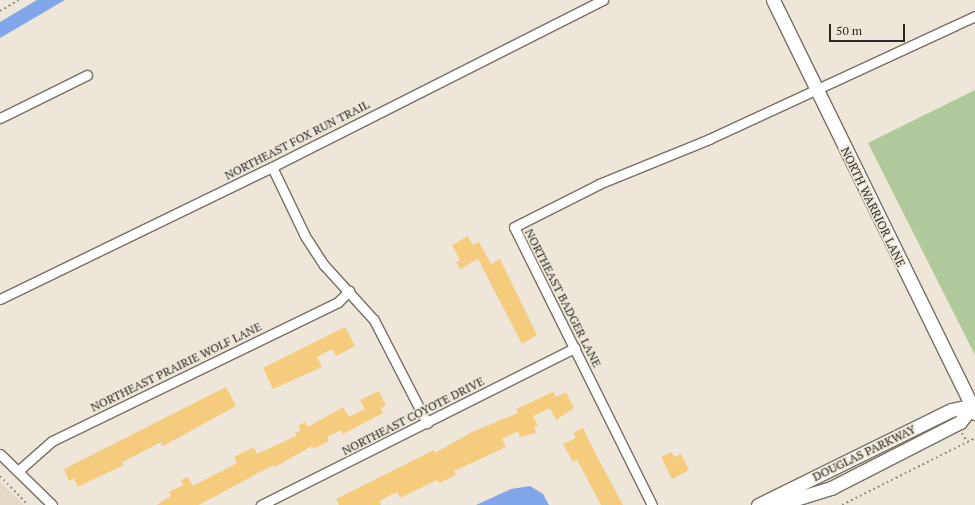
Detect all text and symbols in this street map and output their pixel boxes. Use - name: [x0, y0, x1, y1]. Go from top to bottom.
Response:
- scale bar: [831, 16, 907, 42]
- text: 50 m: [836, 23, 862, 38]
- street label: NORTHEAST FOX RUN TRAIL: [222, 97, 372, 183]
- street label: NORTH WARRIOR LANE: [838, 145, 908, 269]
- street label: NORTHEAST BADGER LANE: [522, 226, 604, 370]
- street label: NORTHEAST PRAIRIE WOLF LANE: [88, 319, 264, 415]
- street label: NORTHEAST COYOTE DRIVE: [340, 374, 486, 458]
- street label: DOUGLAS PARKWAY: [810, 422, 918, 484]

